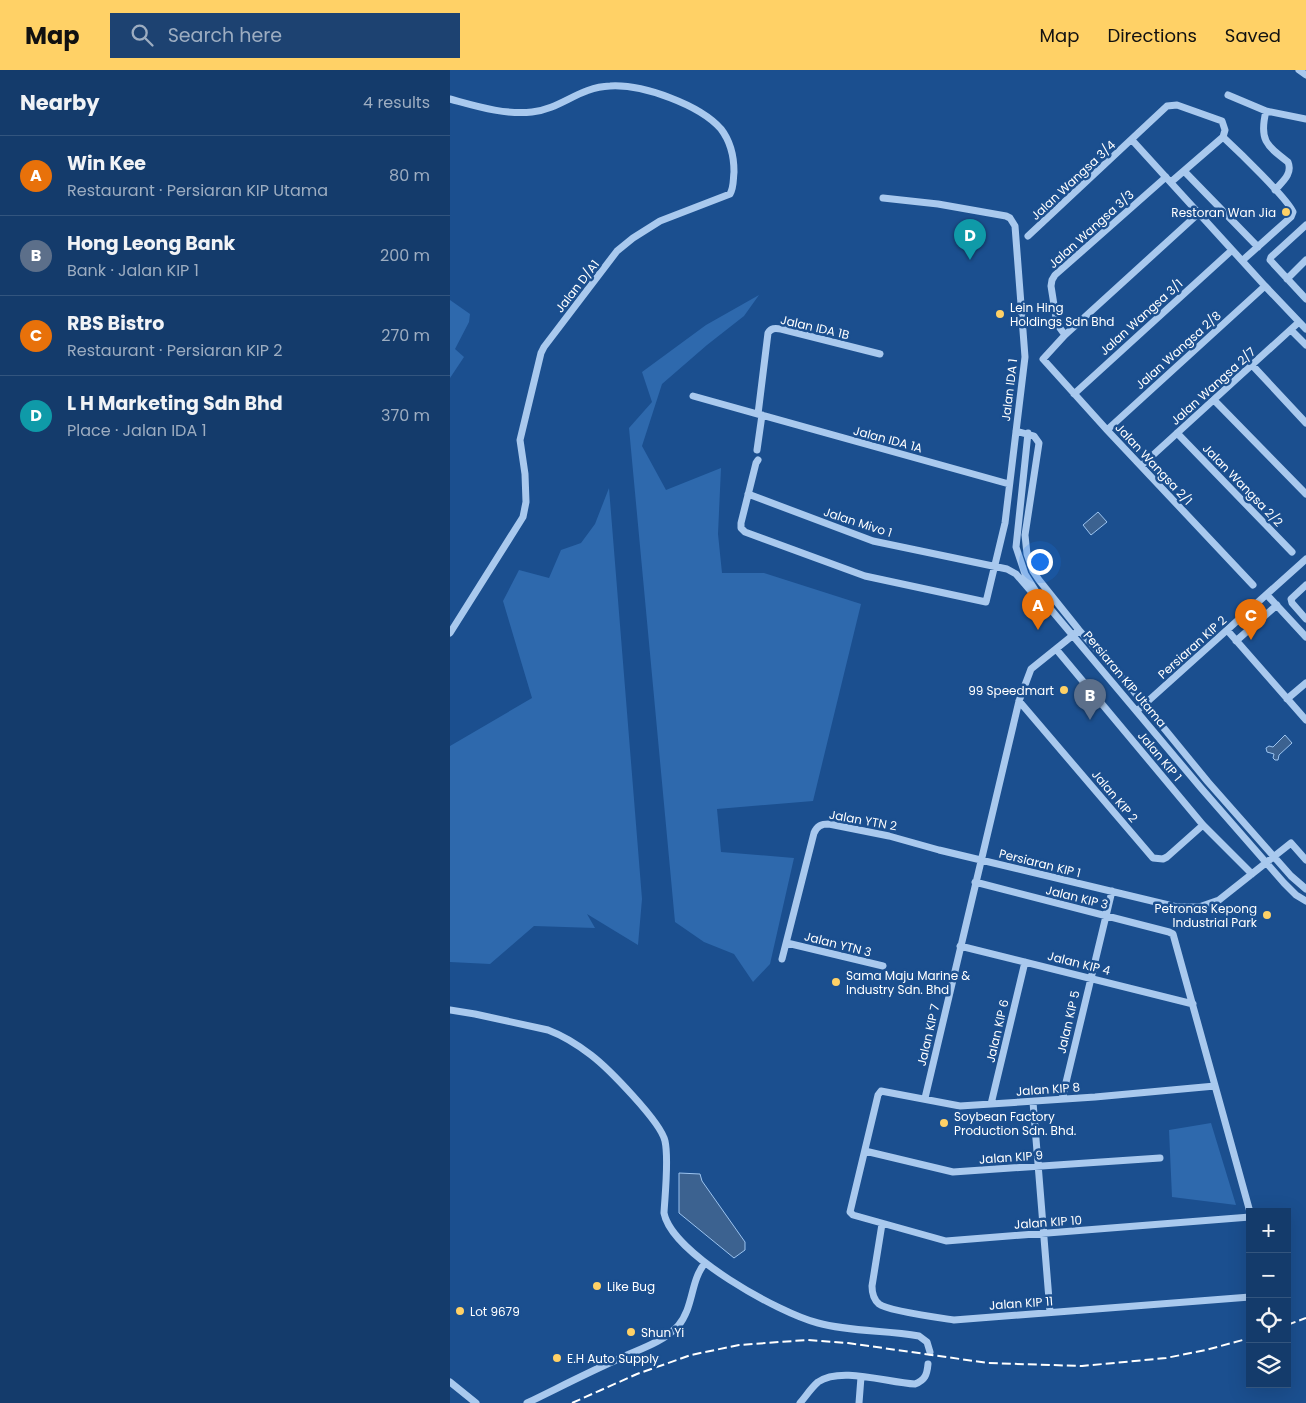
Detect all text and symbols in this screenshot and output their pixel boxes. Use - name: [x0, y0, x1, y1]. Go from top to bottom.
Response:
- search box: [110, 13, 460, 58]
- text: Map: [25, 19, 80, 52]
- icon: search: [128, 21, 156, 49]
- text: Search here: [168, 22, 282, 49]
- text: Map: [1040, 23, 1079, 48]
- text: Directions: [1107, 23, 1197, 48]
- text: Saved: [1225, 23, 1281, 48]
- text: Nearby: [20, 88, 100, 117]
- text: 4 results: [363, 91, 430, 114]
- street label: Jalan Wangsa 3/4: [1027, 136, 1119, 224]
- text: Win Kee: [67, 150, 146, 177]
- text: A: [30, 164, 42, 187]
- text: 80 m: [389, 164, 430, 187]
- text: Restaurant · Persiaran KIP Utama: [67, 179, 328, 202]
- street label: Jalan Wangsa 3/3: [1045, 186, 1137, 272]
- place label: Restoran Wan Jia: [1171, 204, 1276, 221]
- marker: Restoran Wan Jia: [1280, 206, 1292, 218]
- pin: D: [954, 219, 986, 260]
- text: Hong Leong Bank: [67, 230, 235, 257]
- text: B: [31, 244, 41, 267]
- text: 200 m: [380, 244, 430, 267]
- street label: Jalan D/A1: [551, 256, 603, 316]
- text: Bank · Jalan KIP 1: [67, 259, 199, 282]
- street label: Jalan Wangsa 3/1: [1096, 275, 1186, 359]
- place label: Lein Hing Holdings Sdn Bhd: [1010, 299, 1114, 330]
- street label: Jalan Wangsa 2/8: [1132, 307, 1224, 393]
- marker: Lein Hing Holdings Sdn Bhd: [994, 308, 1006, 320]
- text: RBS Bistro: [67, 310, 164, 337]
- street label: Jalan IDA 1B: [779, 311, 851, 343]
- text: C: [30, 324, 42, 347]
- text: 270 m: [381, 324, 430, 347]
- text: Restaurant · Persiaran KIP 2: [67, 339, 282, 362]
- street label: Jalan Wangsa 2/7: [1167, 343, 1259, 429]
- street label: Jalan IDA 1: [997, 358, 1021, 422]
- text: L H Marketing Sdn Bhd: [67, 390, 283, 417]
- text: D: [30, 404, 42, 427]
- text: 370 m: [381, 404, 430, 427]
- text: Place · Jalan IDA 1: [67, 419, 207, 442]
- street label: Jalan Wangsa 2/1: [1112, 419, 1196, 509]
- street label: Jalan IDA 1A: [851, 422, 925, 456]
- street label: Jalan Wangsa 2/2: [1199, 440, 1287, 530]
- street label: Jalan Mivo 1: [822, 503, 894, 541]
- your location: [1027, 549, 1053, 575]
- pin: A: [1022, 589, 1054, 630]
- pin: C: [1235, 599, 1267, 640]
- street label: Persiaran KIP 2: [1154, 612, 1230, 682]
- street label: Persiaran KIP Utama: [1080, 627, 1170, 731]
- pin: B: [1074, 679, 1106, 720]
- place label: 99 Speedmart: [968, 682, 1054, 699]
- marker: 99 Speedmart: [1058, 684, 1070, 696]
- street label: Jalan KIP 1: [1134, 727, 1186, 785]
- street label: Jalan KIP 2: [1088, 766, 1142, 826]
- street label: Jalan YTN 2: [828, 806, 898, 834]
- street label: Persiaran KIP 1: [997, 845, 1083, 881]
- street label: Jalan KIP 3: [1044, 881, 1110, 913]
- place label: Petronas Kepong Industrial Park: [1155, 900, 1258, 931]
- marker: Petronas Kepong Industrial Park: [1261, 909, 1273, 921]
- street label: Jalan YTN 3: [803, 927, 873, 961]
- street label: Jalan KIP 4: [1046, 947, 1113, 979]
- place label: Sama Maju Marine & Industry Sdn. Bhd: [846, 967, 970, 998]
- marker: Sama Maju Marine & Industry Sdn. Bhd: [830, 976, 842, 988]
- street label: Jalan KIP 5: [1052, 989, 1084, 1055]
- street label: Jalan KIP 6: [981, 998, 1013, 1064]
- street label: Jalan KIP 7: [913, 1002, 943, 1068]
- street label: Jalan KIP 8: [1015, 1078, 1081, 1100]
- place label: Soybean Factory Production Sdn. Bhd.: [954, 1108, 1076, 1139]
- marker: Soybean Factory Production Sdn. Bhd.: [938, 1117, 950, 1129]
- street label: Jalan KIP 9: [978, 1146, 1044, 1168]
- map controls: [1246, 1208, 1291, 1388]
- button: +: [1246, 1208, 1291, 1253]
- street label: Jalan KIP 10: [1013, 1211, 1083, 1233]
- button: −: [1246, 1253, 1291, 1298]
- place label: Like Bug: [607, 1278, 655, 1295]
- marker: Like Bug: [591, 1280, 603, 1292]
- street label: Jalan KIP 11: [988, 1292, 1054, 1314]
- button: locate: [1246, 1298, 1291, 1343]
- place label: Lot 9679: [470, 1303, 520, 1320]
- marker: Lot 9679: [454, 1305, 466, 1317]
- place label: Shun Yi: [641, 1324, 684, 1341]
- marker: Shun Yi: [625, 1326, 637, 1338]
- button: layers: [1246, 1343, 1291, 1388]
- place label: E.H Auto Supply: [567, 1350, 659, 1367]
- marker: E.H Auto Supply: [551, 1352, 563, 1364]

